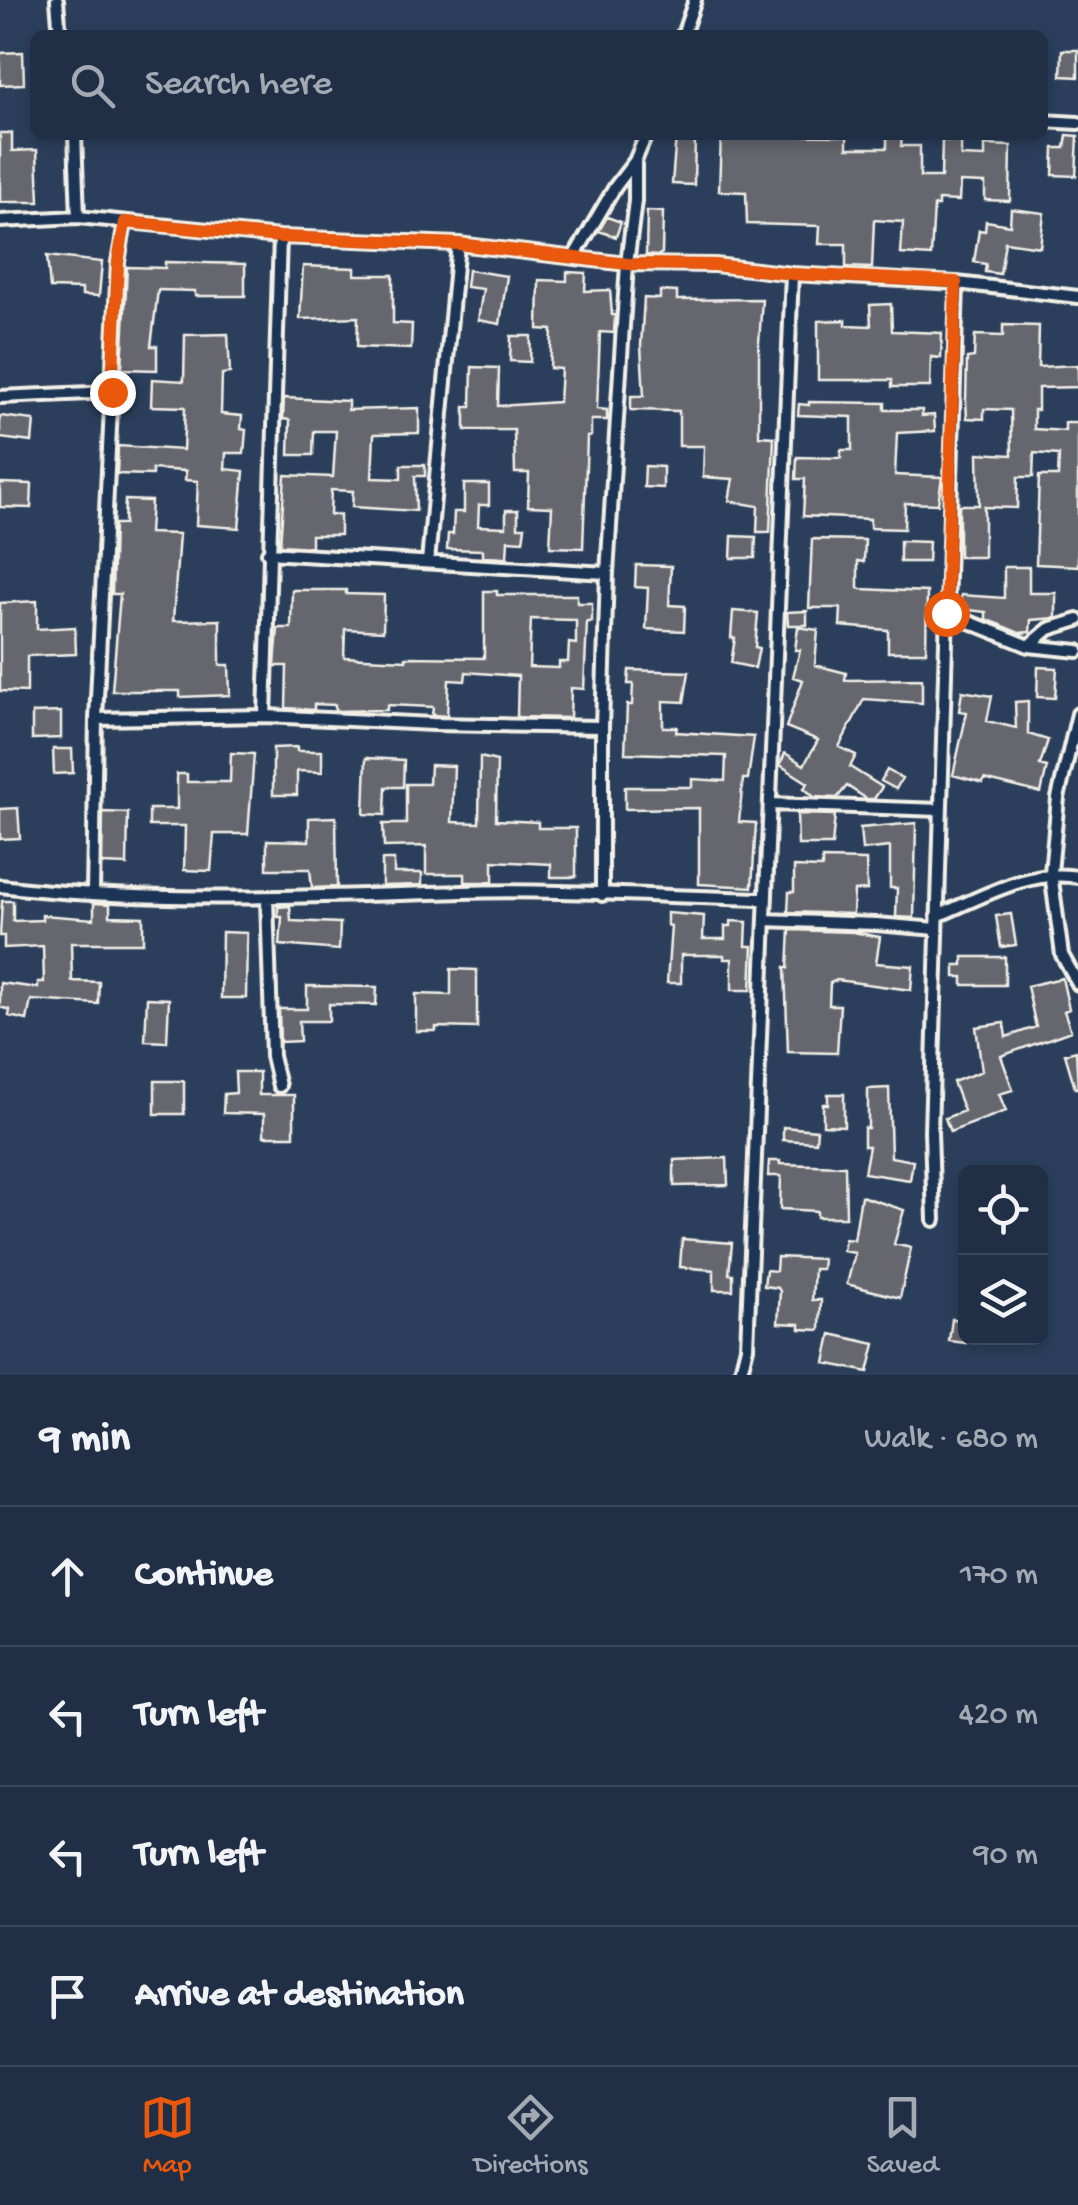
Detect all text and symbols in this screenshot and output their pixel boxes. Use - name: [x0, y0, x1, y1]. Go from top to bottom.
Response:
- search box: [30, 30, 1048, 140]
- icon: search: [65, 58, 120, 113]
- text: Search here: [145, 63, 332, 107]
- route end: [90, 370, 136, 416]
- route start: [924, 591, 970, 637]
- map controls: [958, 1165, 1048, 1345]
- button: locate: [958, 1165, 1048, 1255]
- button: layers: [958, 1255, 1048, 1345]
- text: 9 min: [40, 1416, 130, 1465]
- text: Walk · 680 m: [864, 1421, 1038, 1459]
- icon: ahead: [40, 1549, 95, 1604]
- text: Continue: [135, 1554, 273, 1598]
- text: 170 m: [960, 1557, 1038, 1595]
- icon: left: [40, 1689, 95, 1744]
- text: Turn left: [135, 1694, 263, 1738]
- text: 420 m: [959, 1697, 1038, 1735]
- icon: left: [40, 1829, 95, 1884]
- text: Turn left: [135, 1834, 263, 1878]
- text: 90 m: [974, 1837, 1038, 1875]
- icon: arrive: [40, 1969, 95, 2024]
- text: Arrive at destination: [135, 1974, 464, 2018]
- tab: Map: [140, 2090, 195, 2183]
- tab: Directions: [474, 2090, 588, 2183]
- tab: Saved: [867, 2090, 938, 2183]

